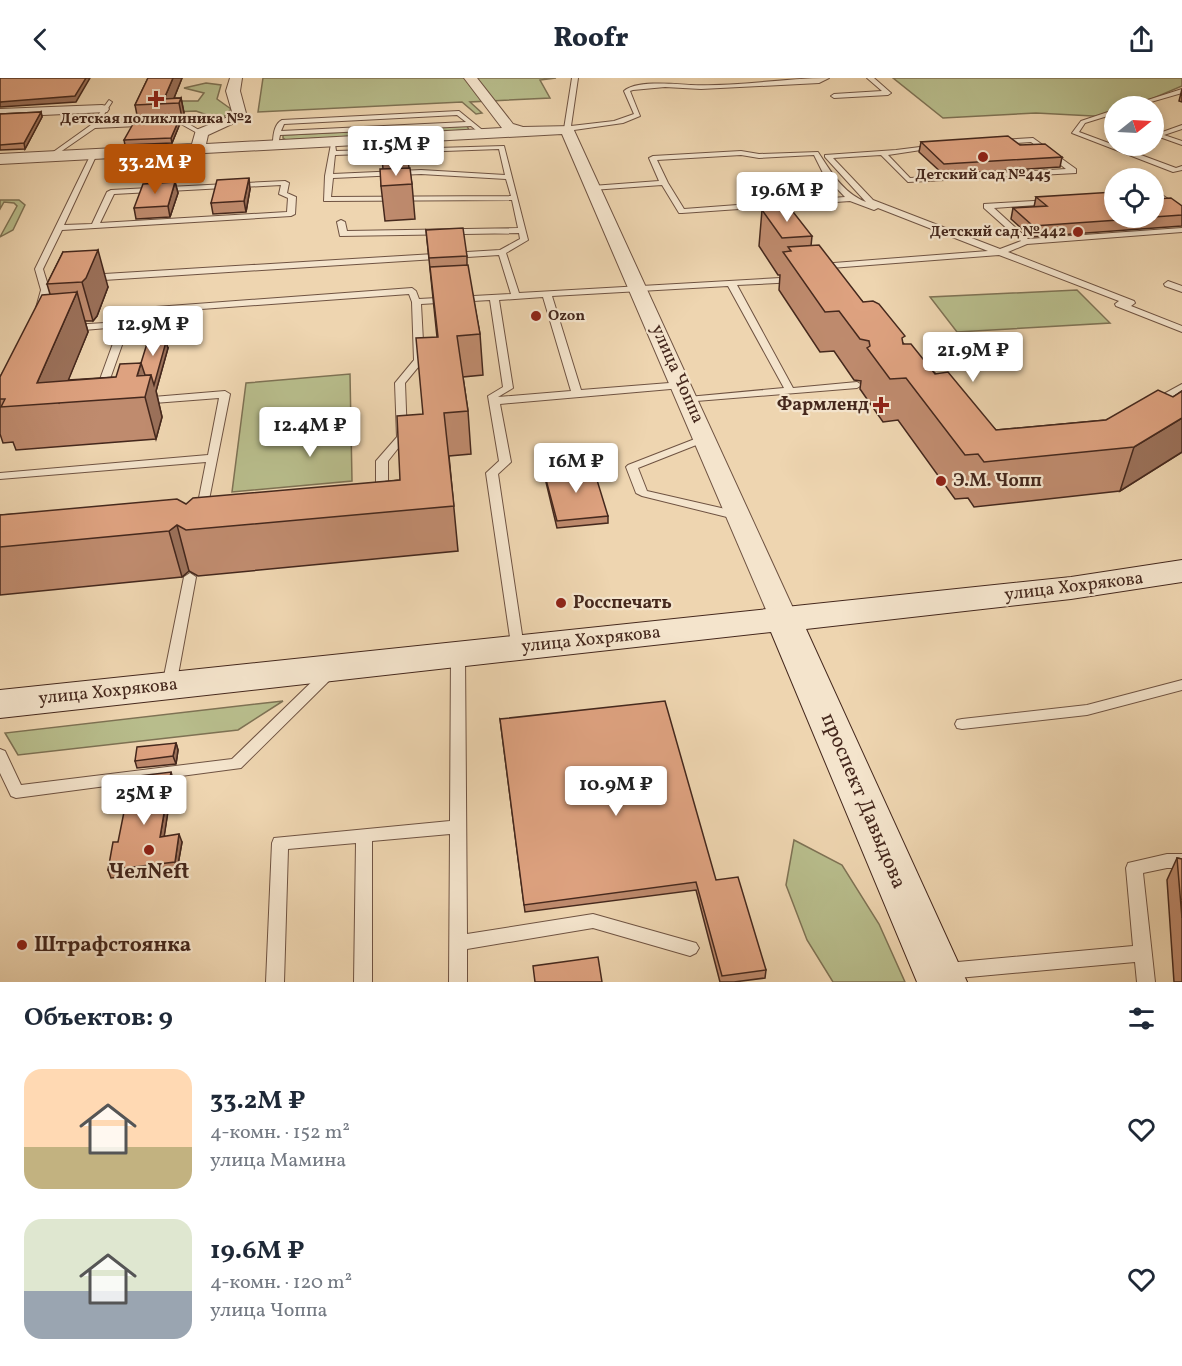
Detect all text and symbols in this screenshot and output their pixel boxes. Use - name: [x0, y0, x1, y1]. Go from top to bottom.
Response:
- text: Roofr: [553, 20, 629, 58]
- icon: back: [24, 23, 57, 56]
- icon: share: [1125, 23, 1158, 56]
- marker: Детская поликлиника №2: [147, 90, 165, 108]
- north arrow: [1104, 96, 1164, 156]
- map controls: [1104, 96, 1164, 228]
- place label: Детская поликлиника №2: [60, 109, 252, 130]
- pin: 11.5M ₽: [341, 126, 451, 177]
- text: 11.5M ₽: [362, 131, 430, 159]
- pin: 33.2M ₽: [100, 144, 210, 195]
- text: 33.2M ₽: [118, 149, 192, 177]
- marker: Детский сад №445: [976, 150, 990, 164]
- place label: Детский сад №445: [915, 165, 1051, 186]
- button: locate: [1104, 168, 1164, 228]
- pin: 19.6M ₽: [732, 172, 842, 223]
- text: 19.6M ₽: [751, 177, 823, 205]
- place label: Детский сад №442: [930, 222, 1066, 243]
- marker: Детский сад №442: [1071, 225, 1085, 239]
- pin: 12.9M ₽: [98, 306, 208, 357]
- place label: Ozon: [548, 306, 585, 327]
- marker: Ozon: [529, 309, 543, 323]
- text: 12.9M ₽: [117, 311, 189, 339]
- street label: улица Чоппа: [644, 321, 710, 427]
- pin: 21.9M ₽: [918, 332, 1028, 383]
- text: 21.9M ₽: [937, 337, 1009, 365]
- place label: Фармленд: [777, 393, 869, 418]
- marker: Фармленд: [874, 398, 888, 412]
- pin: 12.4M ₽: [255, 407, 365, 458]
- text: 12.4M ₽: [273, 412, 347, 440]
- pin: 16M ₽: [534, 443, 618, 494]
- text: 16M ₽: [548, 448, 604, 476]
- place label: Э.М. Чопп: [953, 469, 1042, 494]
- marker: Э.М. Чопп: [934, 474, 948, 488]
- street label: улица Хохрякова: [1003, 566, 1145, 608]
- place label: Росспечать: [573, 591, 672, 616]
- marker: Росспечать: [554, 596, 568, 610]
- street label: улица Хохрякова: [520, 620, 662, 660]
- street label: улица Хохрякова: [37, 672, 179, 712]
- street label: проспект Давыдова: [813, 709, 913, 893]
- pin: 10.9M ₽: [561, 766, 671, 817]
- text: 10.9M ₽: [579, 771, 653, 799]
- pin: 25M ₽: [102, 775, 186, 826]
- text: 25M ₽: [115, 780, 173, 808]
- marker: ЧелNeft: [142, 843, 156, 857]
- place label: ЧелNeft: [109, 858, 189, 887]
- place label: Штрафстоянка: [34, 931, 191, 960]
- marker: Штрафстоянка: [15, 938, 29, 952]
- text: Объектов: 9: [24, 1000, 173, 1036]
- icon: filters: [1125, 1002, 1158, 1035]
- text: 33.2M ₽: [210, 1083, 306, 1119]
- icon: home: [72, 1093, 144, 1165]
- icon: heart: [1125, 1113, 1158, 1146]
- text: 4-комн. · 152 m²: [210, 1119, 350, 1147]
- text: улица Мамина: [210, 1147, 346, 1175]
- text: 19.6M ₽: [210, 1233, 305, 1269]
- icon: home: [72, 1243, 144, 1315]
- icon: heart: [1125, 1263, 1158, 1296]
- text: 4-комн. · 120 m²: [210, 1269, 352, 1297]
- text: улица Чоппа: [210, 1297, 328, 1325]

